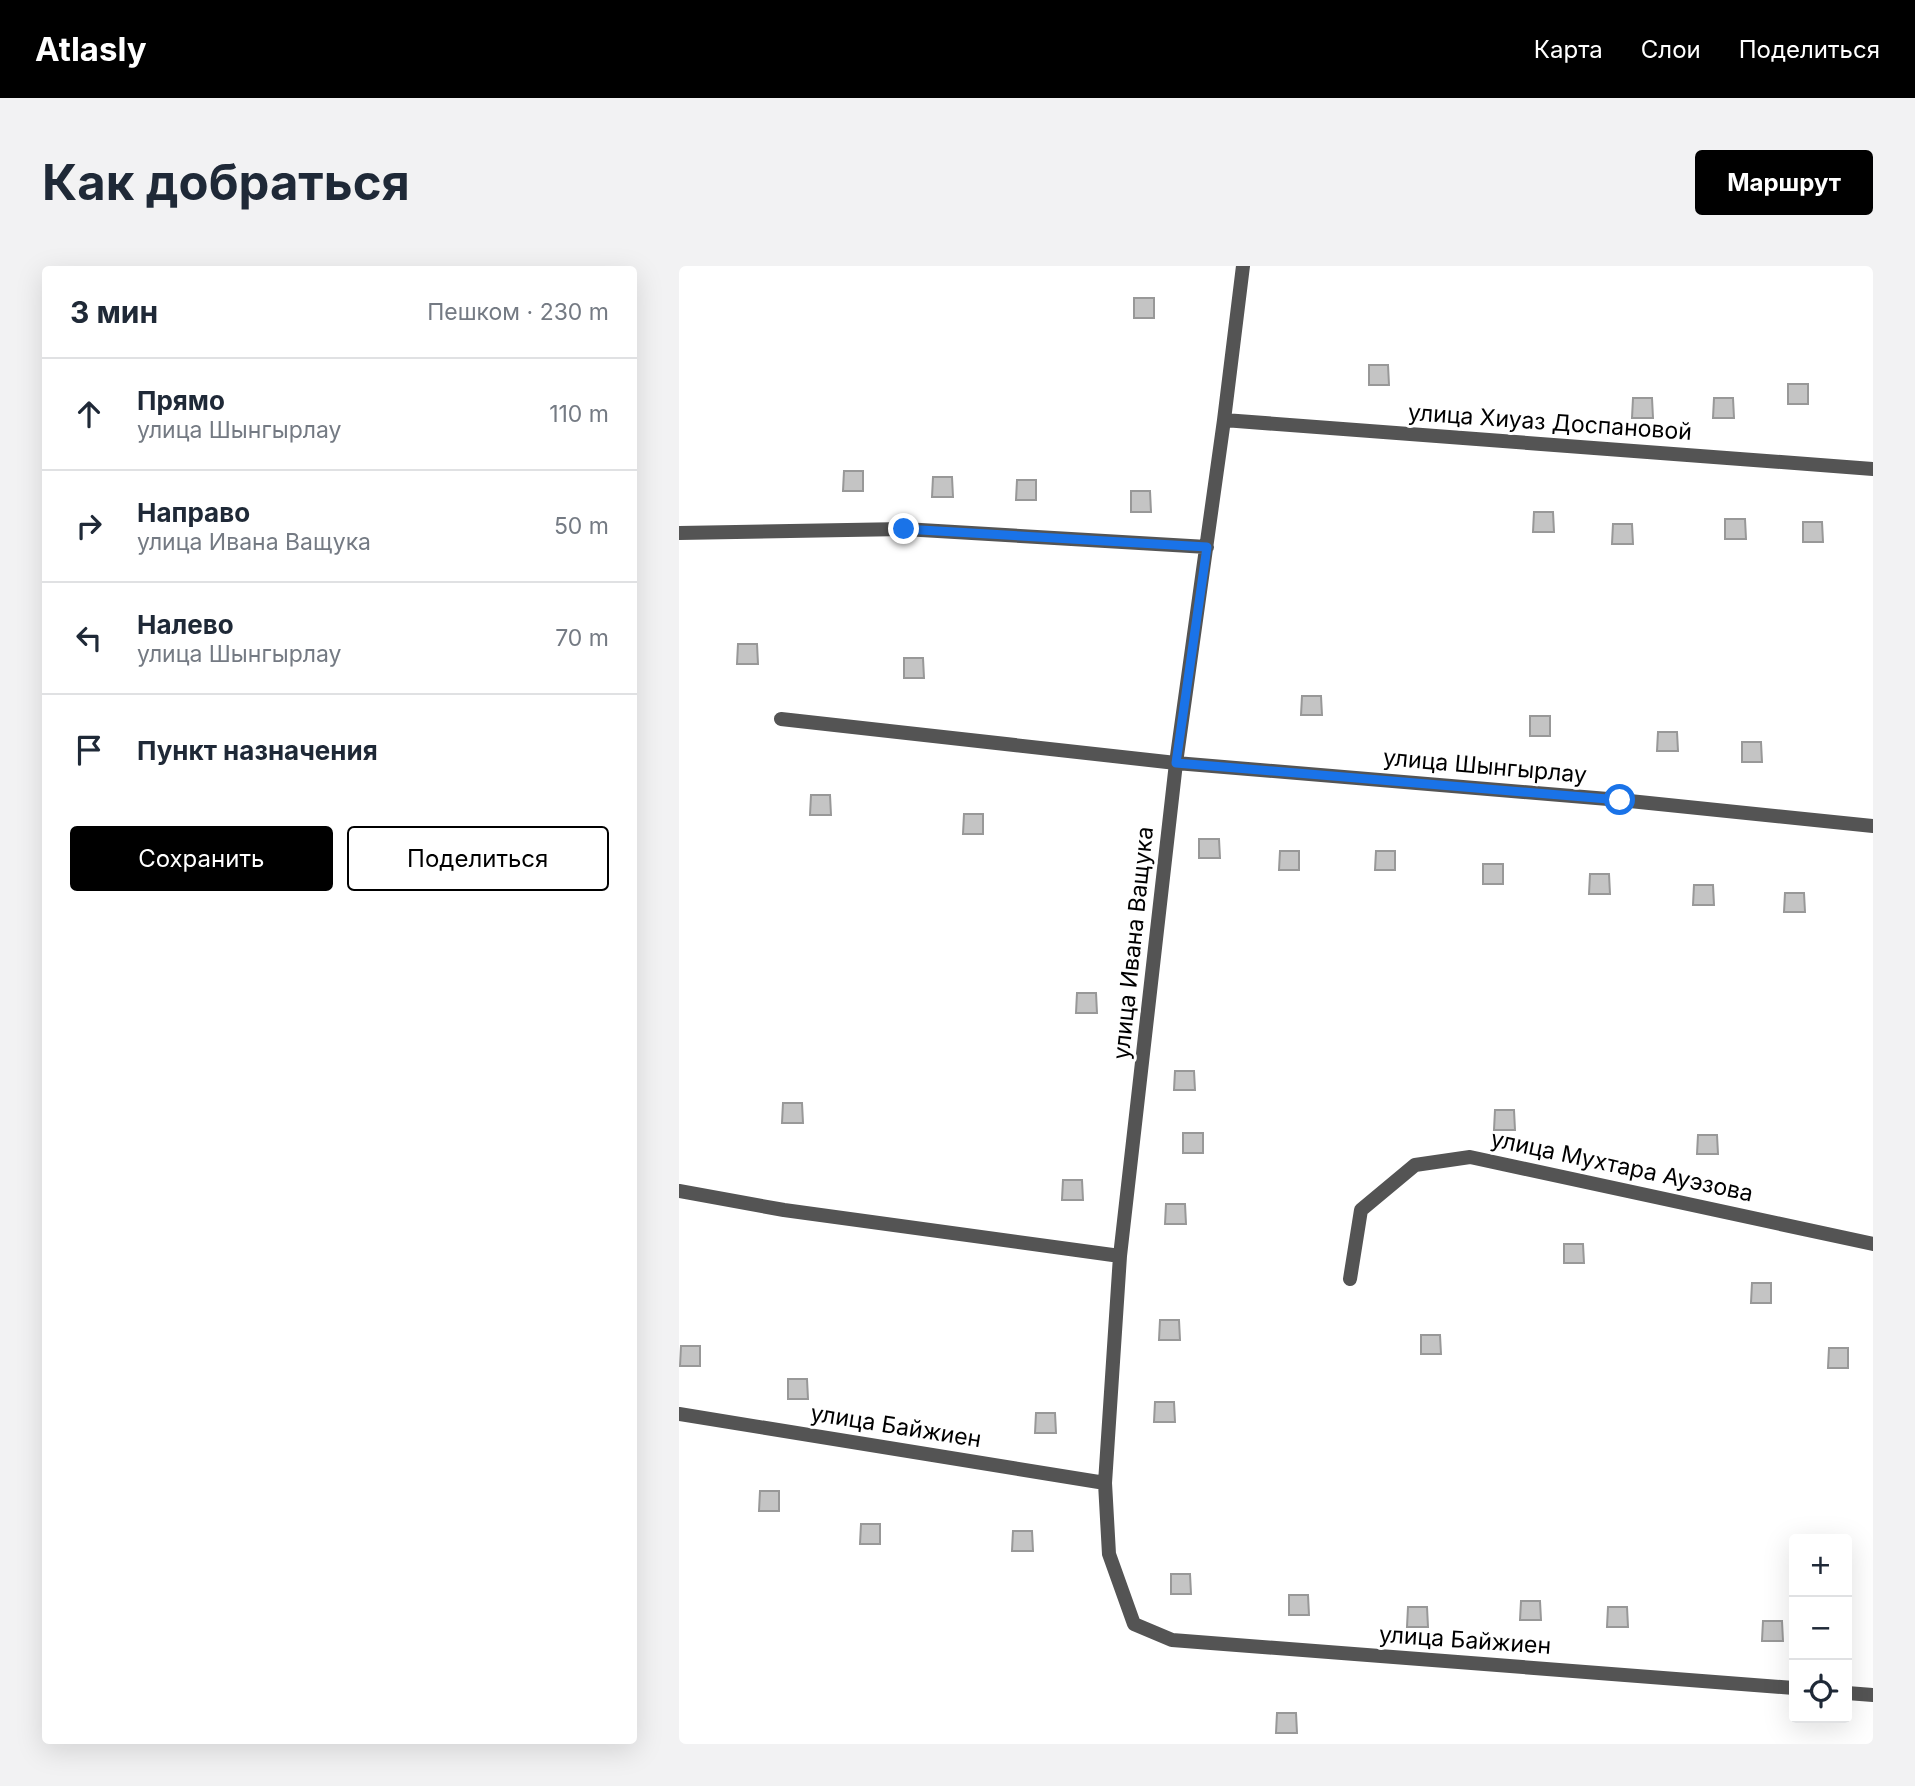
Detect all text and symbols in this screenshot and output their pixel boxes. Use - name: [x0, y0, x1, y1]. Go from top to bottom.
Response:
- text: Atlasly: [35, 29, 147, 69]
- text: Карта: [1534, 35, 1603, 64]
- text: Слои: [1641, 35, 1701, 64]
- text: Поделиться: [1739, 35, 1880, 64]
- button: Маршрут: [1695, 150, 1873, 215]
- text: Как добраться: [42, 153, 410, 212]
- text: 3 мин: [70, 294, 158, 330]
- text: Пешком · 230 m: [427, 298, 609, 326]
- text: Прямо: [137, 385, 225, 416]
- icon: ahead: [70, 395, 108, 433]
- street label: улица Хиуаз Доспановой: [1407, 398, 1693, 446]
- text: 110 m: [549, 400, 609, 428]
- text: улица Шынгырлау: [137, 416, 342, 444]
- text: Направо: [137, 497, 250, 528]
- icon: right: [70, 507, 108, 545]
- text: 50 m: [554, 512, 609, 540]
- route end: [888, 513, 919, 544]
- text: улица Ивана Ващука: [137, 528, 371, 556]
- text: Налево: [137, 609, 234, 640]
- icon: left: [70, 619, 108, 657]
- text: 70 m: [555, 624, 609, 652]
- text: улица Шынгырлау: [137, 640, 342, 668]
- icon: arrive: [70, 731, 108, 769]
- text: Пункт назначения: [137, 735, 378, 766]
- street label: улица Шынгырлау: [1382, 743, 1588, 789]
- route start: [1604, 784, 1635, 815]
- street label: улица Ивана Ващука: [1107, 825, 1159, 1061]
- button: Сохранить: [70, 826, 333, 891]
- button: Поделиться: [347, 826, 609, 891]
- street label: улица Мухтара Ауэзова: [1488, 1125, 1756, 1207]
- street label: улица Байжиен: [809, 1399, 983, 1453]
- map controls: [1789, 1534, 1852, 1723]
- button: +: [1789, 1534, 1852, 1597]
- button: −: [1789, 1597, 1852, 1660]
- street label: улица Байжиен: [1378, 1620, 1552, 1660]
- button: locate: [1789, 1660, 1852, 1723]

